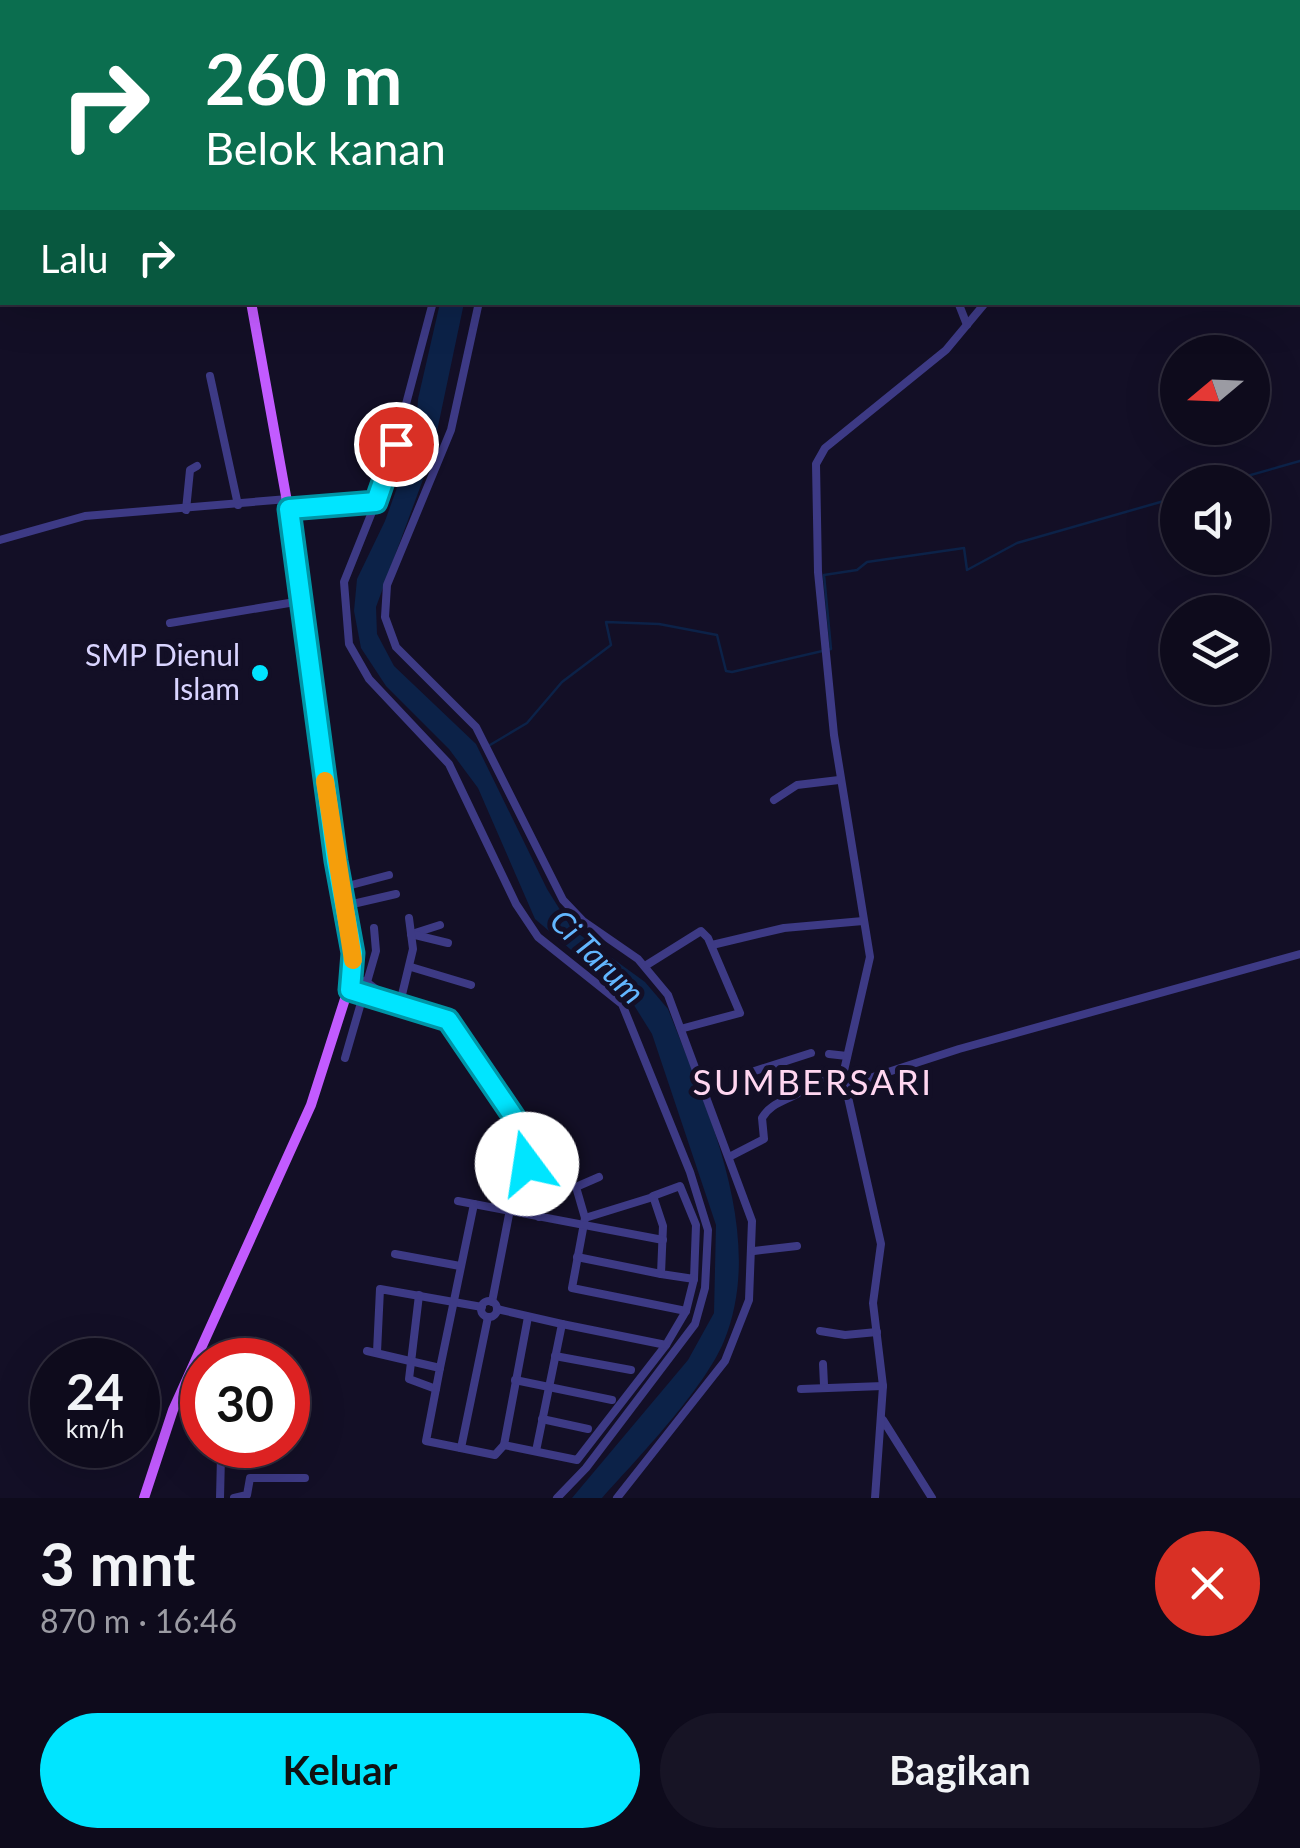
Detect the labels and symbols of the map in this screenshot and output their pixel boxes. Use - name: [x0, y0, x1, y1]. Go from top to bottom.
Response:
- north arrow: [1160, 335, 1270, 445]
- pin: [354, 402, 439, 487]
- place label: SMP Dienul Islam: [85, 636, 240, 706]
- marker: SMP Dienul Islam: [249, 662, 271, 684]
- water label: Ci Tarum: [543, 901, 653, 1011]
- district label: SUMBERSARI: [693, 1060, 933, 1102]
- position arrow: [475, 1112, 579, 1216]
- speed limit sign: 30: [180, 1338, 310, 1468]

